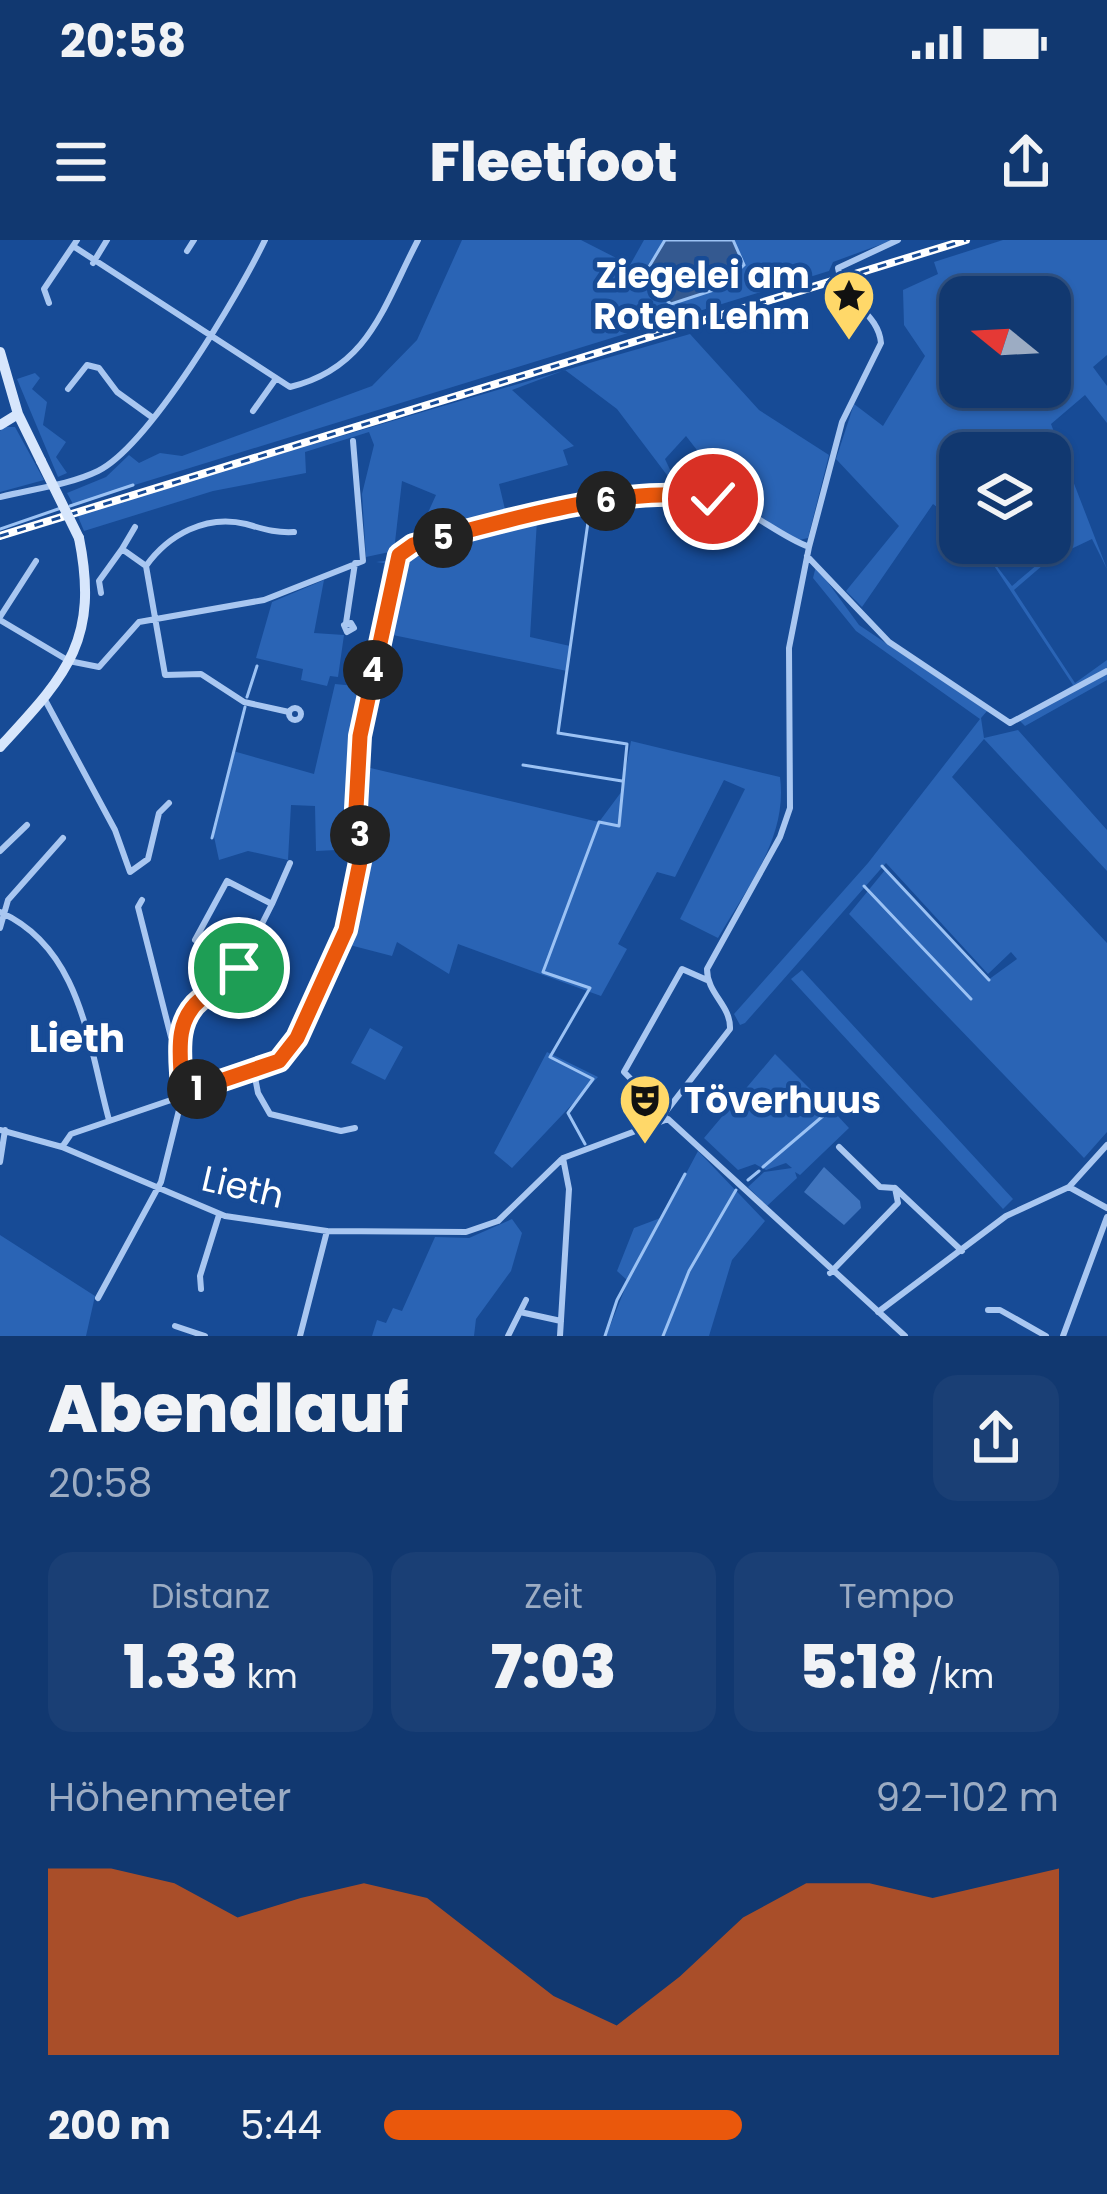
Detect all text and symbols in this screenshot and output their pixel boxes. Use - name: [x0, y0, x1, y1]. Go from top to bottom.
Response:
- text: 20:58: [60, 10, 186, 73]
- text: Fleetfoot: [430, 124, 677, 200]
- icon: menu: [48, 129, 114, 195]
- icon: share: [993, 129, 1059, 195]
- place label: Ziegelei am Roten Lehm: [593, 250, 810, 342]
- place icon: Ziegelei am Roten Lehm: [821, 268, 877, 342]
- north arrow: [939, 276, 1071, 408]
- map controls: [939, 276, 1071, 564]
- button: layers: [939, 432, 1071, 564]
- pin: [662, 448, 764, 550]
- icon: check: [680, 466, 746, 532]
- pin: 6: [576, 471, 636, 531]
- text: 6: [595, 477, 617, 524]
- pin: 5: [413, 508, 473, 568]
- text: 5: [432, 514, 454, 561]
- pin: 4: [343, 640, 403, 700]
- text: 4: [362, 646, 384, 693]
- pin: 3: [330, 805, 390, 865]
- text: 3: [350, 811, 370, 858]
- pin: [188, 917, 290, 1019]
- icon: arrive: [206, 935, 272, 1001]
- district label: Lieth: [29, 1011, 125, 1066]
- pin: 1: [167, 1059, 227, 1119]
- text: 1: [191, 1065, 203, 1112]
- theatre icon: Töverhuus: [617, 1072, 673, 1146]
- place label: Töverhuus: [684, 1075, 881, 1126]
- street label: Lieth: [197, 1153, 289, 1221]
- text: Abendlauf: [48, 1363, 409, 1455]
- button: share: [933, 1375, 1059, 1501]
- text: 20:58: [48, 1456, 152, 1511]
- text: Distanz: [151, 1573, 270, 1620]
- text: Zeit: [524, 1573, 583, 1620]
- text: Tempo: [839, 1573, 954, 1620]
- text: 1.33: [123, 1625, 238, 1709]
- text: 7:03: [491, 1625, 616, 1709]
- text: 5:18: [799, 1625, 919, 1709]
- text: km: [238, 1653, 298, 1700]
- text: /km: [919, 1653, 994, 1700]
- text: Höhenmeter: [48, 1770, 291, 1825]
- text: 92–102 m: [876, 1770, 1059, 1825]
- text: 200 m: [48, 2098, 171, 2153]
- text: 5:44: [240, 2098, 322, 2153]

